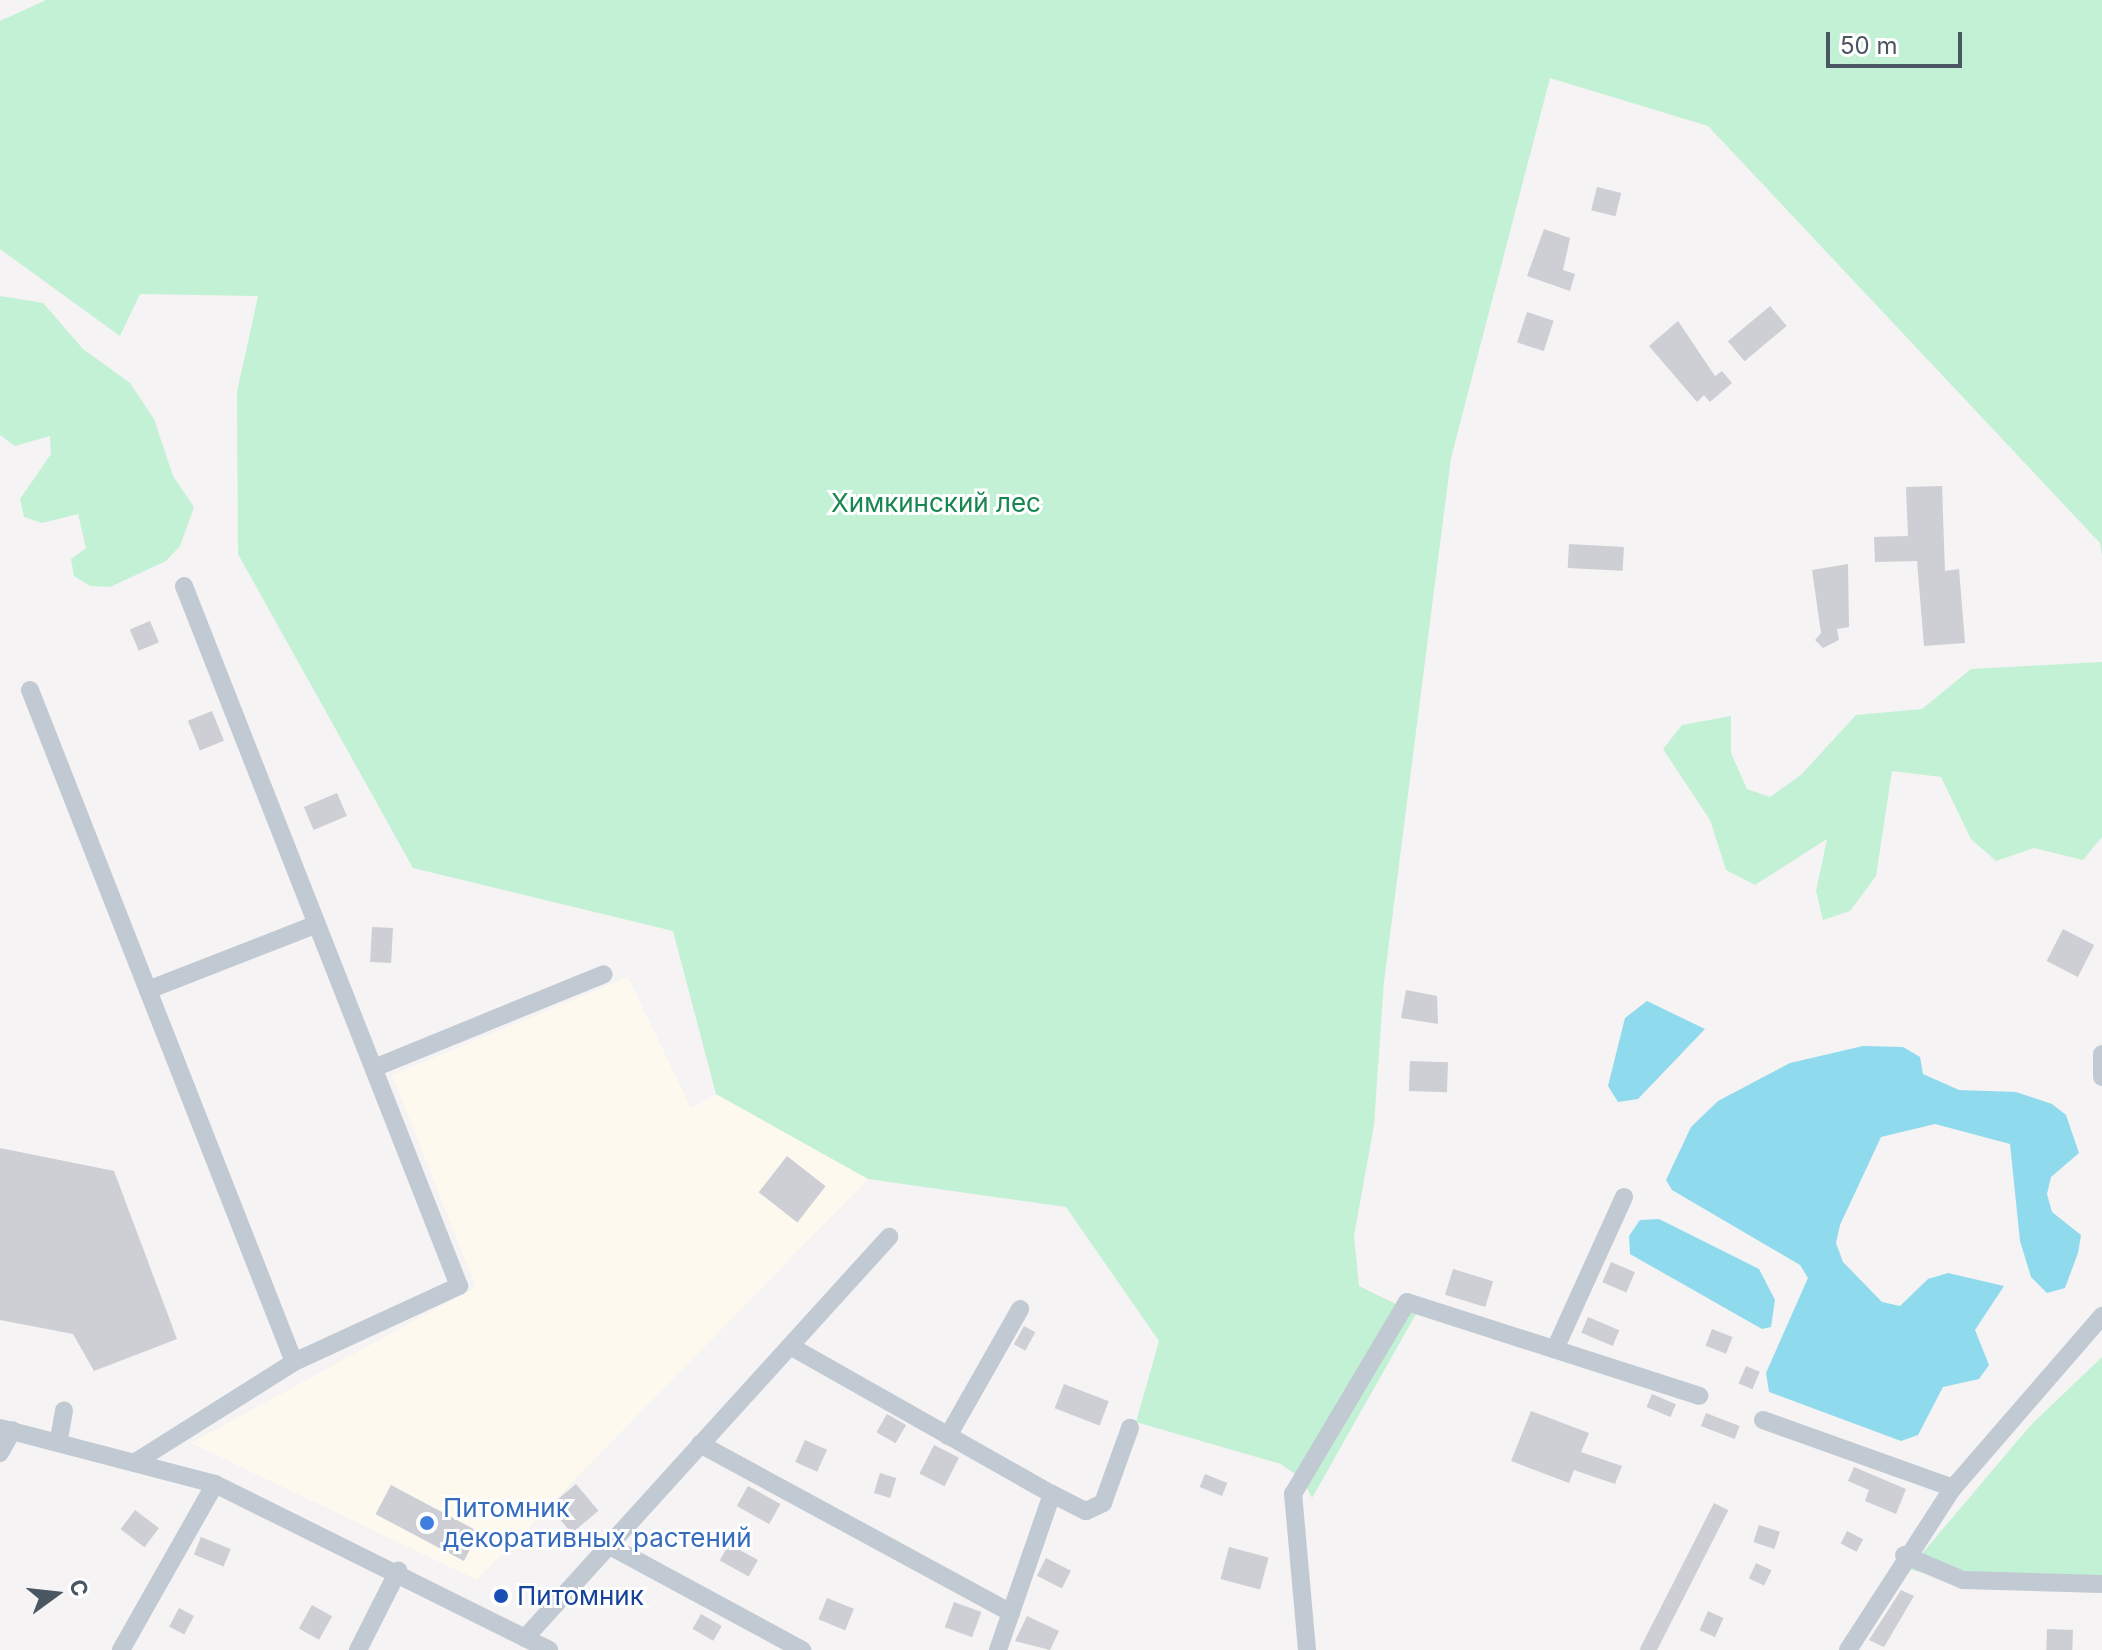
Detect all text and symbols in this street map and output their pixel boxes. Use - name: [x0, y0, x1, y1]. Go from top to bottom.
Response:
- scale bar: [1830, 16, 1966, 66]
- text: 50 m: [1840, 31, 1898, 60]
- park label: Химкинский лес: [831, 487, 1041, 519]
- place label: Питомник декоративных растений: [443, 1492, 752, 1554]
- marker: Питомник декоративных растений: [418, 1514, 436, 1532]
- north arrow: [16, 1554, 96, 1634]
- text: С: [65, 1577, 94, 1599]
- place label: Питомник: [517, 1580, 644, 1612]
- marker: Питомник: [492, 1587, 510, 1605]

